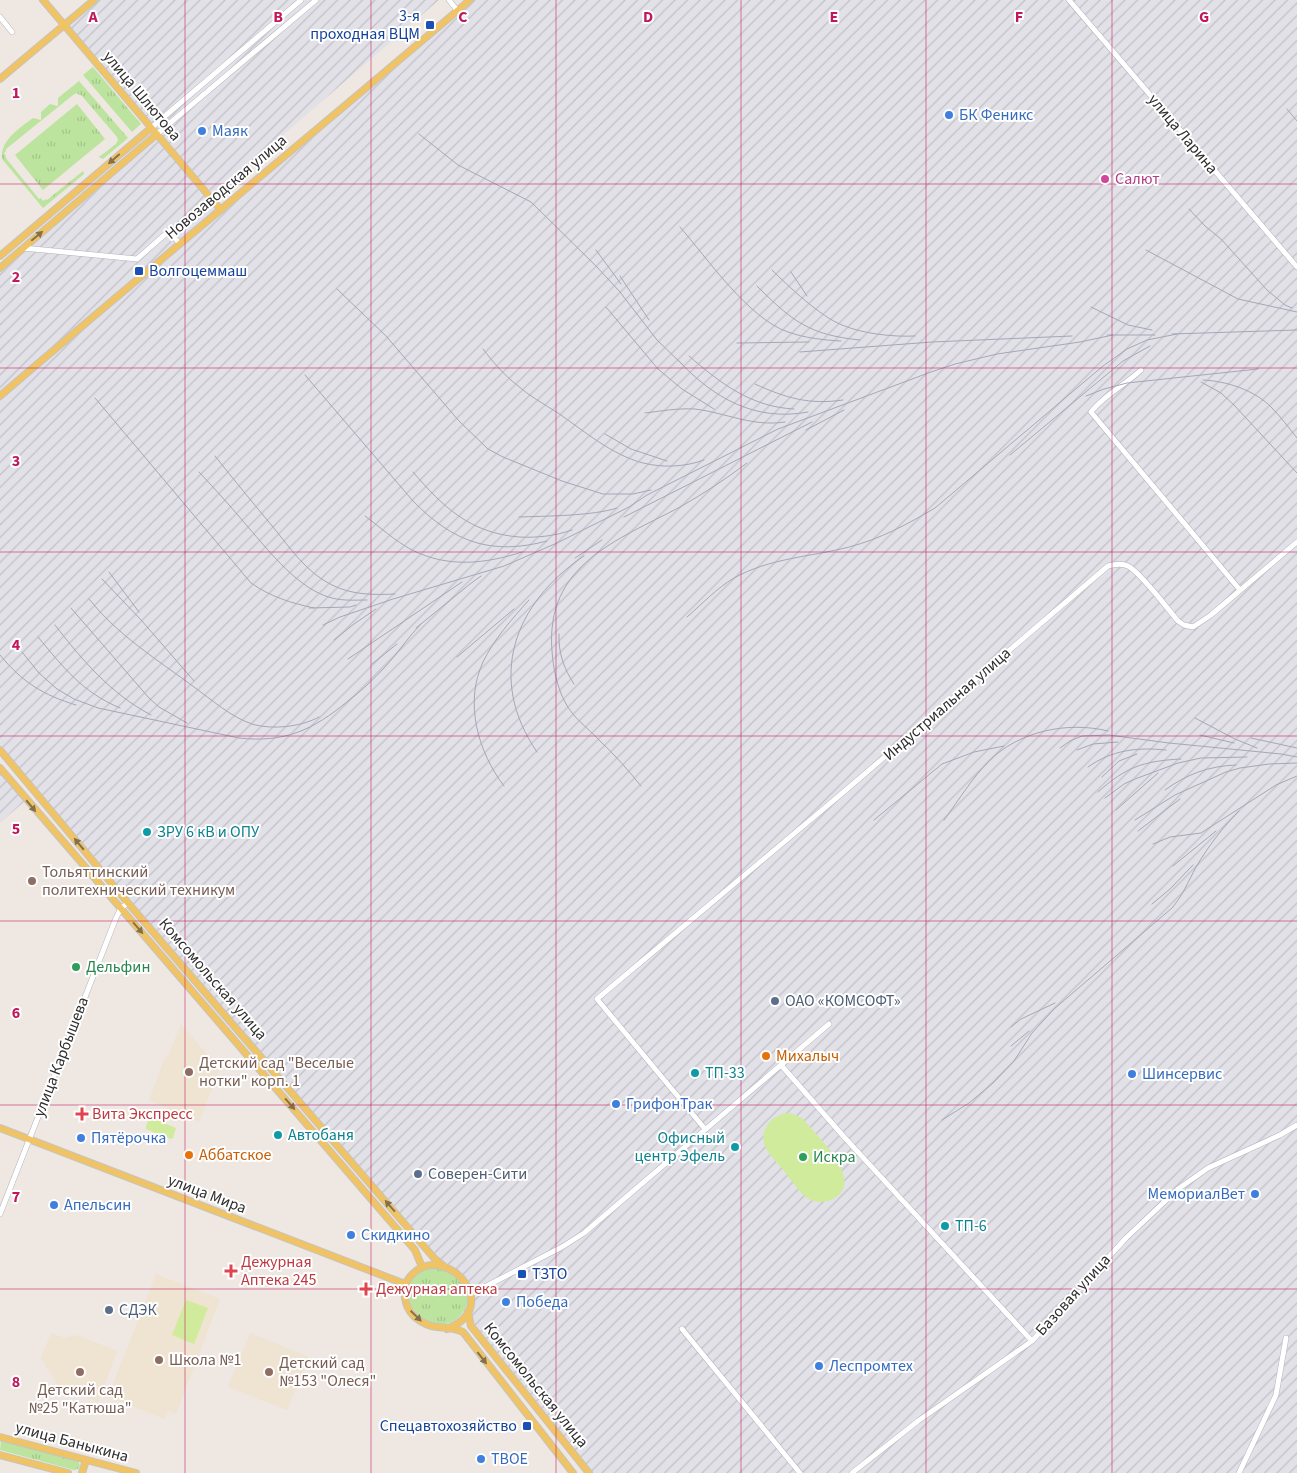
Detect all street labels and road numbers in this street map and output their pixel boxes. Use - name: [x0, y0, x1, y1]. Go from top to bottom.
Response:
- street label: улица Шлютова: [98, 46, 186, 146]
- street label: улица Ларина: [1143, 89, 1223, 179]
- street label: Новозаводская улица: [160, 129, 292, 245]
- street label: Индустриальная улица: [878, 642, 1016, 766]
- street label: Комсомольская улица: [154, 913, 272, 1045]
- street label: улица Карбышева: [28, 994, 94, 1120]
- street label: улица Мира: [165, 1169, 249, 1219]
- street label: Базовая улица: [1030, 1249, 1116, 1341]
- street label: Комсомольская улица: [479, 1318, 593, 1452]
- street label: улица Баныкина: [13, 1416, 131, 1468]

